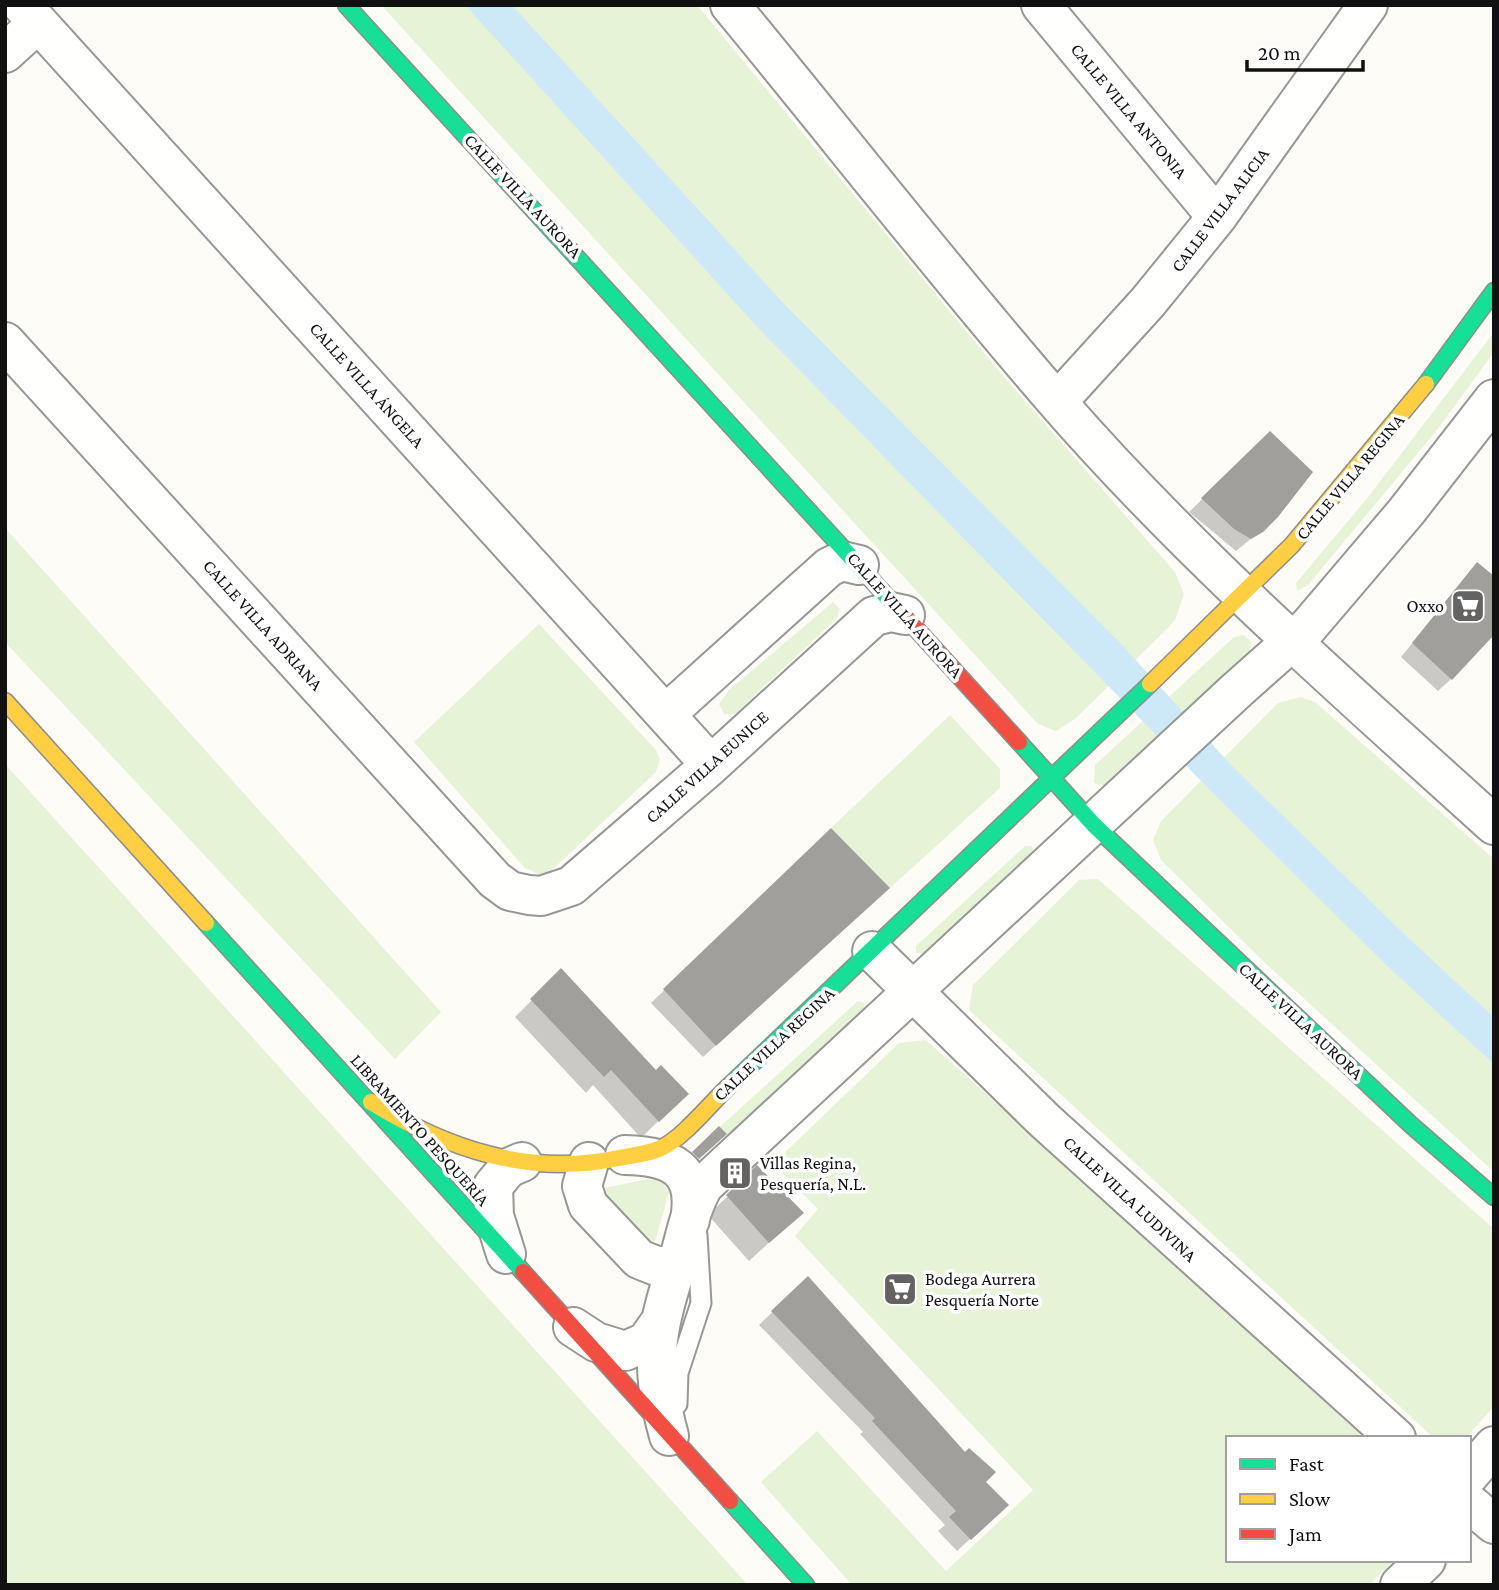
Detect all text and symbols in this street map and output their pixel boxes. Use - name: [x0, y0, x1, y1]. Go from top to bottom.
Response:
- scale bar: [1247, 28, 1362, 72]
- street label: CALLE VILLA ANTONIA: [1067, 39, 1192, 183]
- text: 20 m: [1258, 41, 1301, 65]
- street label: CALLE VILLA AURORA: [460, 130, 586, 263]
- street label: CALLE VILLA ALICIA: [1167, 143, 1274, 276]
- street label: CALLE VILLA ÁNGELA: [306, 318, 429, 452]
- street label: CALLE VILLA REGINA: [1292, 410, 1409, 544]
- street label: CALLE VILLA AURORA: [843, 548, 967, 683]
- street label: CALLE VILLA ADRIANA: [199, 556, 327, 695]
- supermarket icon: Oxxo: [1449, 587, 1487, 625]
- place label: Oxxo: [1406, 596, 1444, 616]
- street label: CALLE VILLA EUNICE: [642, 707, 773, 827]
- street label: CALLE VILLA AURORA: [1235, 958, 1368, 1084]
- street label: CALLE VILLA REGINA: [710, 982, 839, 1105]
- street label: LIBRAMIENTO PESQUERÍA: [347, 1050, 494, 1211]
- street label: CALLE VILLA LUDIVINA: [1059, 1132, 1201, 1266]
- place label: Villas Regina, Pesquería, N.L.: [760, 1153, 866, 1194]
- building icon: Villas Regina, Pesquería, N.L.: [716, 1154, 754, 1192]
- place label: Bodega Aurrera Pesquería Norte: [925, 1269, 1039, 1310]
- supermarket icon: Bodega Aurrera Pesquería Norte: [881, 1270, 919, 1308]
- legend: [1226, 1436, 1471, 1562]
- text: Fast: [1289, 1452, 1325, 1476]
- text: Slow: [1289, 1487, 1331, 1511]
- text: Jam: [1287, 1522, 1322, 1546]

